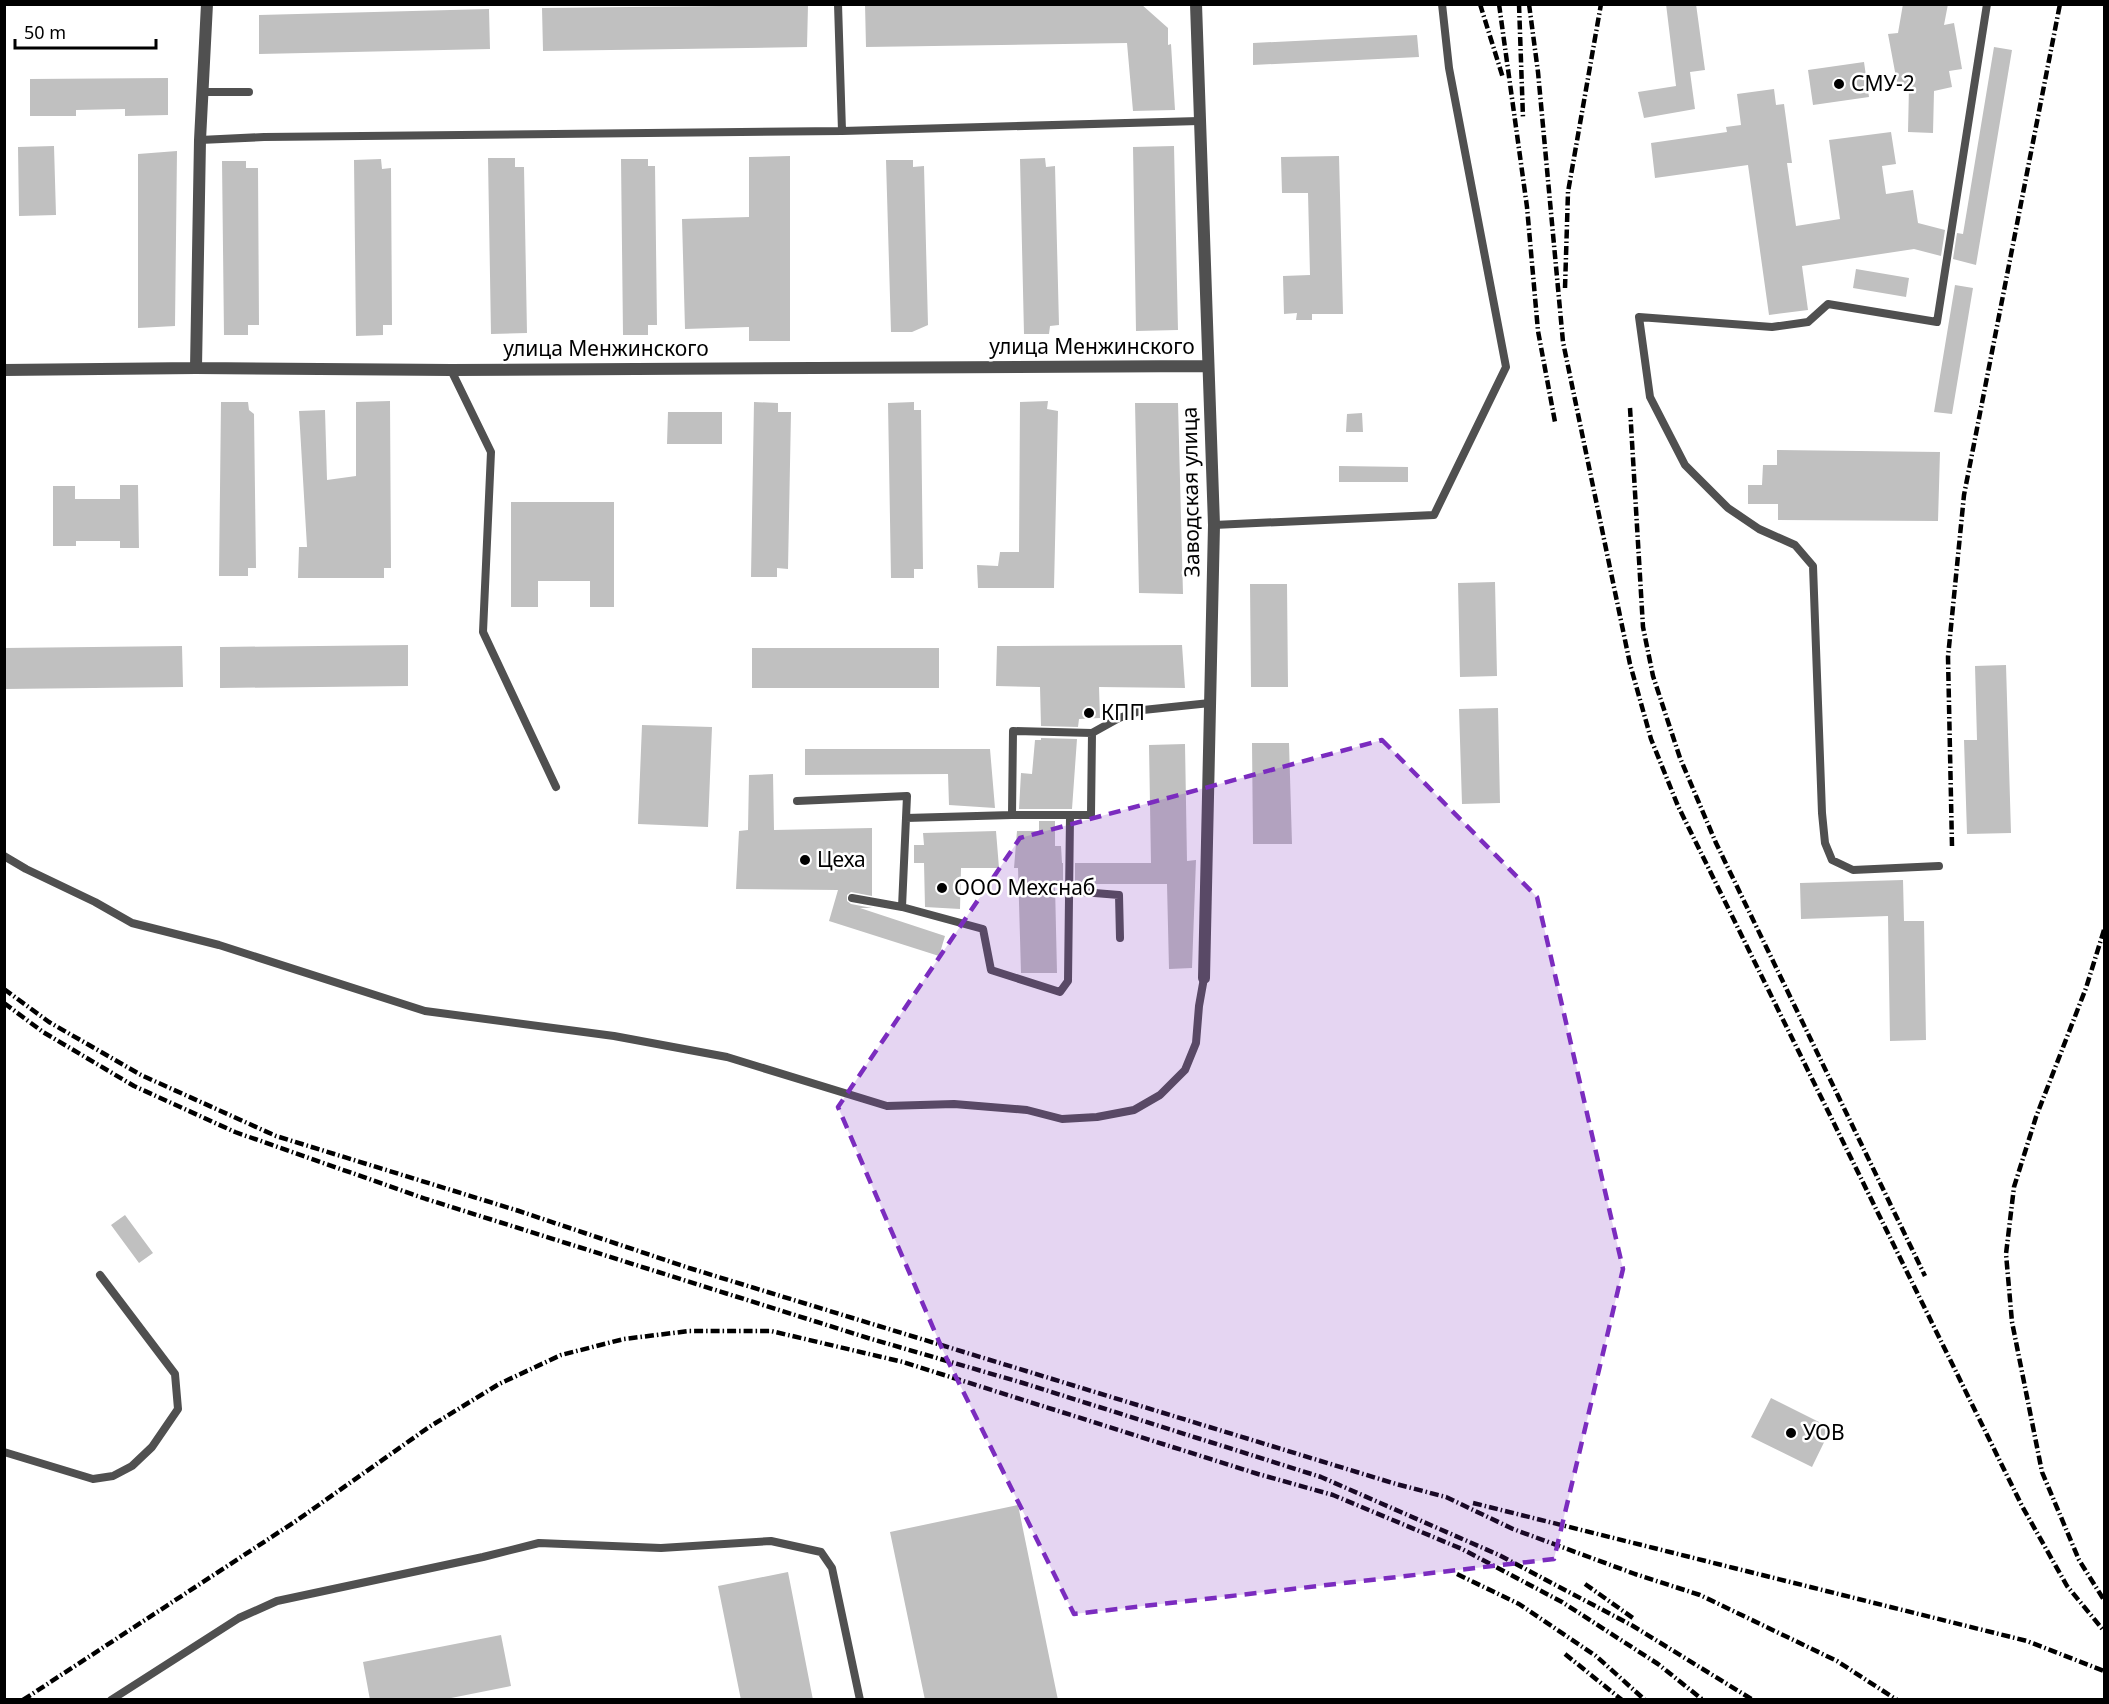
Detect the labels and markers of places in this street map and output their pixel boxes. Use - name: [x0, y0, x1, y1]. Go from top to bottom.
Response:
- place label: СМУ-2: [1851, 69, 1915, 97]
- marker: СМУ-2: [1832, 77, 1846, 91]
- place label: КПП: [1101, 698, 1145, 726]
- marker: КПП: [1082, 706, 1096, 720]
- place label: Цеха: [817, 845, 866, 873]
- marker: Цеха: [798, 853, 812, 867]
- place label: ООО Мехснаб: [954, 873, 1095, 901]
- marker: ООО Мехснаб: [935, 881, 949, 895]
- place label: УОВ: [1803, 1418, 1845, 1446]
- marker: УОВ: [1784, 1426, 1798, 1440]

